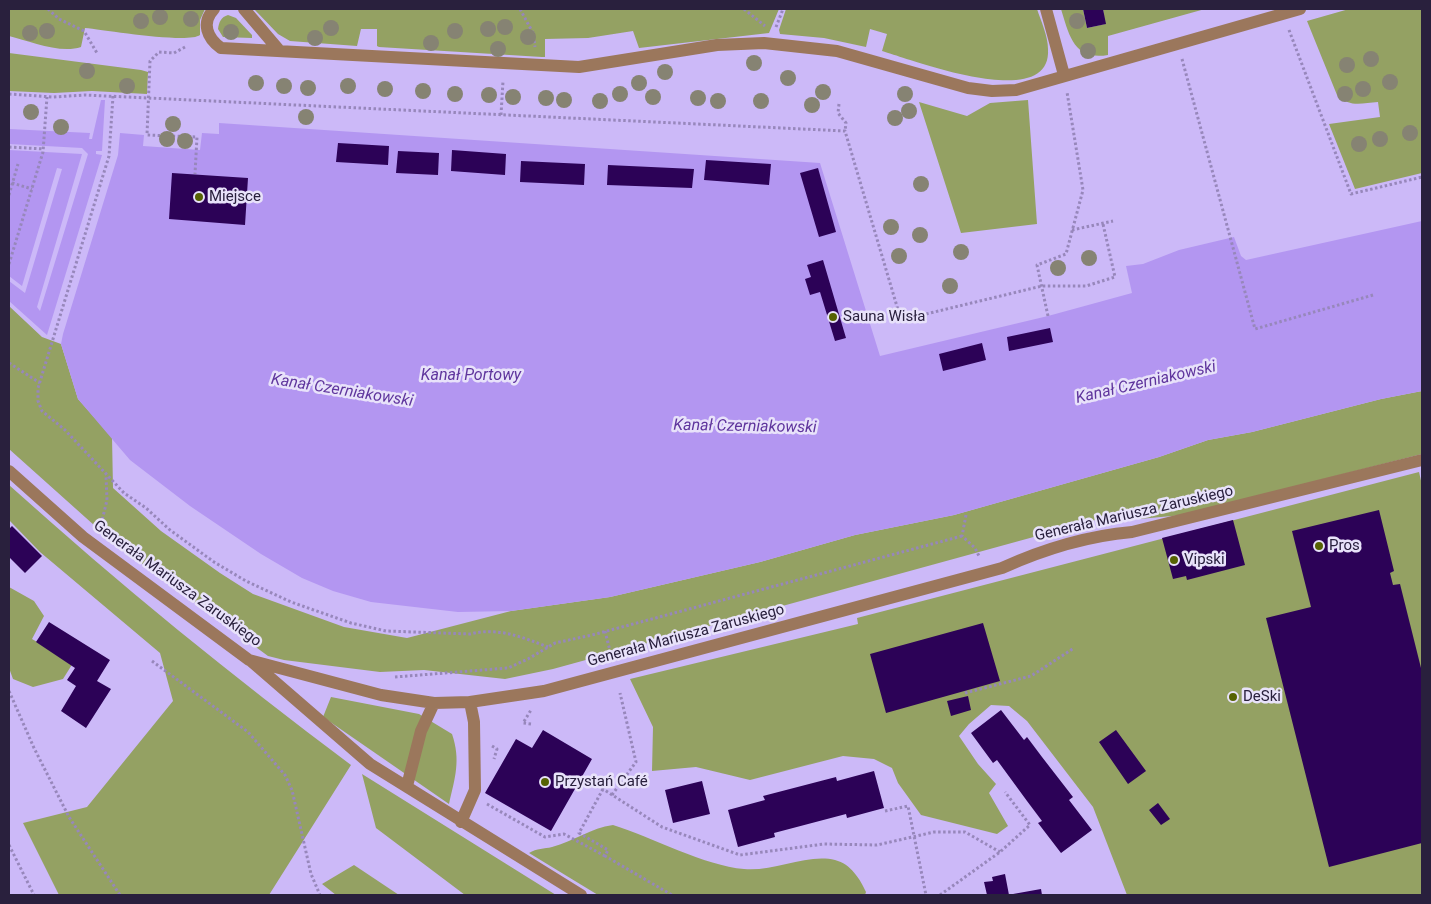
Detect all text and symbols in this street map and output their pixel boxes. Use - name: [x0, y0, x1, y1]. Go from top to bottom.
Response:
- place label: Miejsce: [209, 188, 261, 206]
- marker: Miejsce: [193, 191, 205, 203]
- place label: Sauna Wisła: [843, 308, 925, 326]
- marker: Sauna Wisła: [827, 311, 839, 323]
- water label: Kanał Czerniakowski: [1074, 358, 1218, 408]
- water label: Kanał Portowy: [421, 366, 521, 386]
- water label: Kanał Czerniakowski: [270, 370, 414, 412]
- water label: Kanał Czerniakowski: [673, 416, 817, 438]
- street label: Generała Mariusza Zaruskiego: [1033, 482, 1235, 546]
- street label: Generała Mariusza Zaruskiego: [90, 517, 264, 651]
- place label: Pros: [1329, 537, 1360, 555]
- marker: Pros: [1313, 540, 1325, 552]
- place label: Vipski: [1184, 551, 1225, 569]
- marker: Vipski: [1168, 554, 1180, 566]
- street label: Generała Mariusza Zaruskiego: [586, 601, 786, 671]
- place label: DeSki: [1243, 688, 1281, 706]
- marker: DeSki: [1227, 691, 1239, 703]
- place label: Przystań Café: [555, 773, 648, 791]
- marker: Przystań Café: [539, 776, 551, 788]

